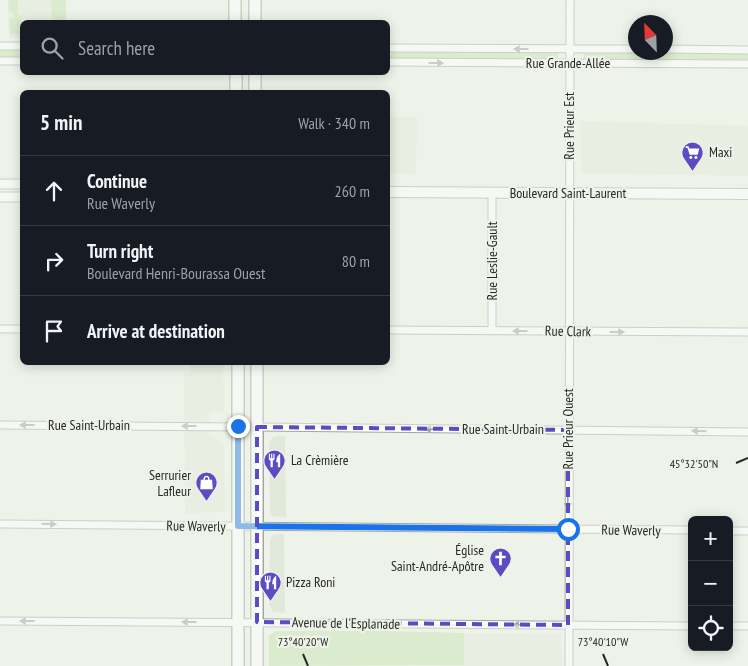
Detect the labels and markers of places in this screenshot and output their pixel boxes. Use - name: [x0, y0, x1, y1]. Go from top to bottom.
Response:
- supermarket icon: Maxi: [681, 140, 705, 171]
- place label: Maxi: [709, 143, 732, 161]
- restaurant icon: La Crèmière: [263, 448, 287, 479]
- place label: La Crèmière: [291, 451, 349, 469]
- place label: Serrurier Lafleur: [149, 466, 191, 500]
- shop icon: Serrurier Lafleur: [195, 471, 219, 502]
- place label: Église Saint-André-Apôtre: [391, 541, 484, 575]
- church icon: Église Saint-André-Apôtre: [488, 546, 512, 577]
- restaurant icon: Pizza Roni: [258, 570, 282, 601]
- place label: Pizza Roni: [286, 573, 335, 591]

